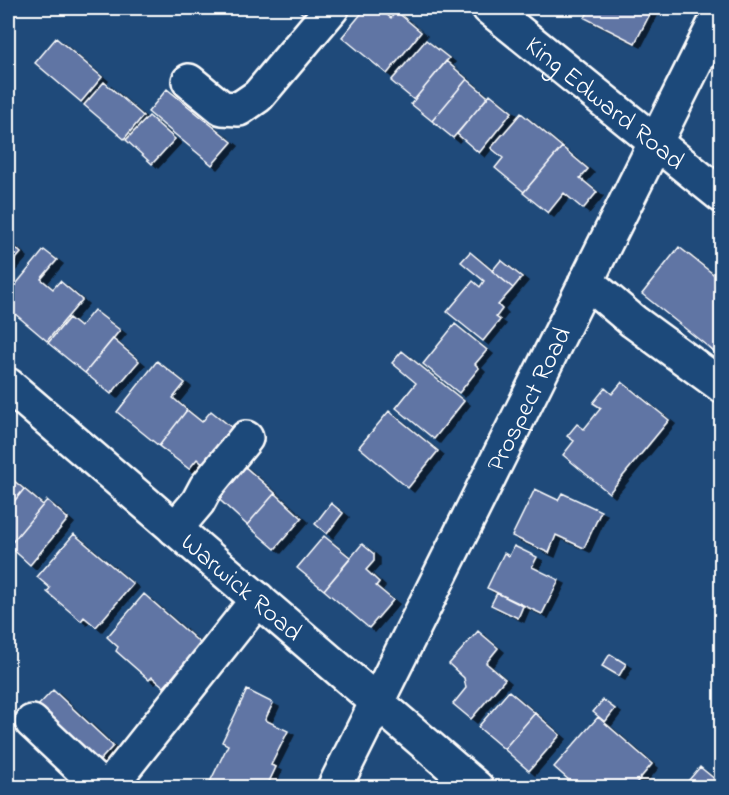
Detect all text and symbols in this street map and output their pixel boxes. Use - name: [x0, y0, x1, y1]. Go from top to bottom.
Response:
- street label: King Edward Road: [516, 28, 692, 181]
- street label: Prospect Road: [478, 321, 583, 479]
- street label: Warwick Road: [171, 525, 310, 652]

